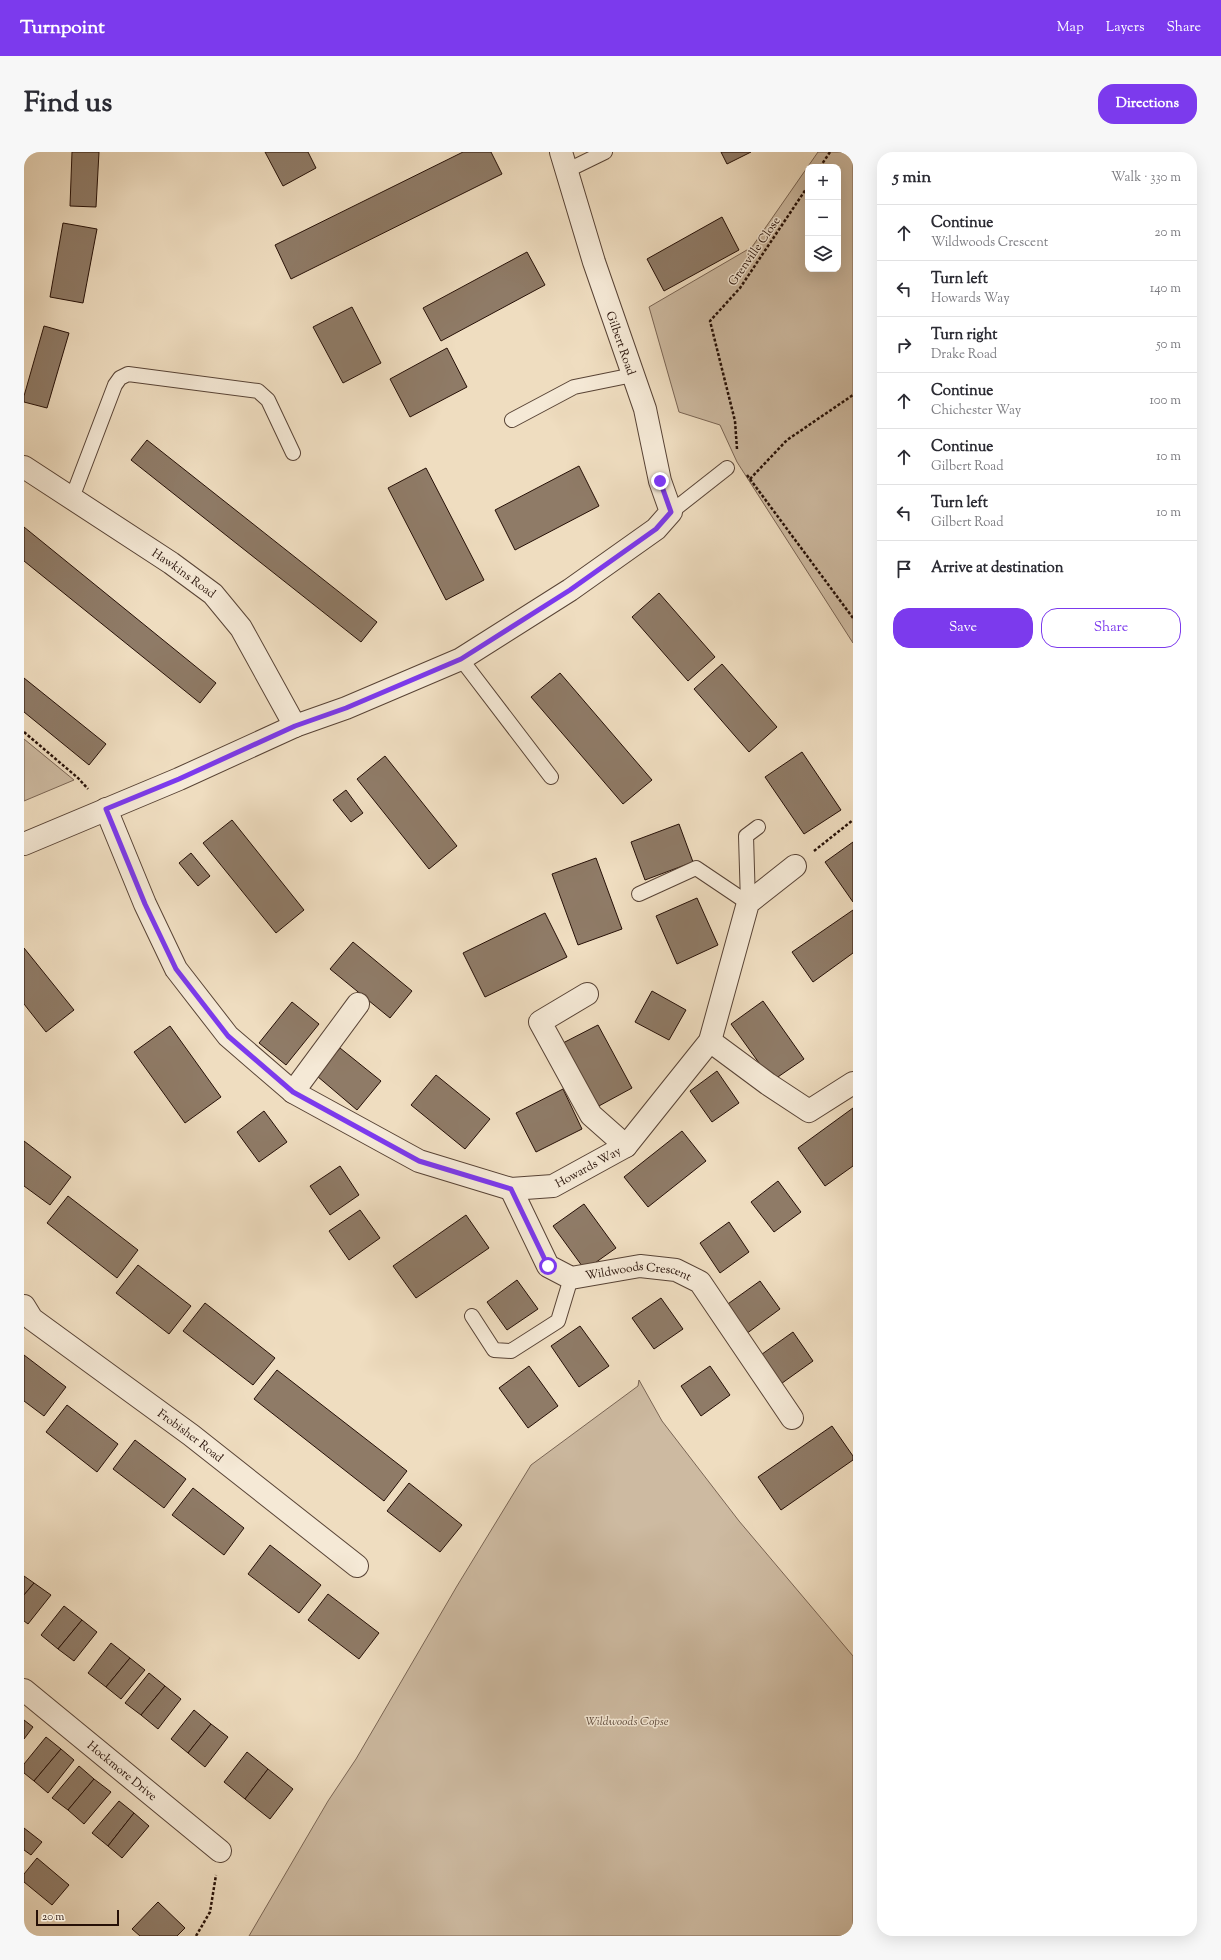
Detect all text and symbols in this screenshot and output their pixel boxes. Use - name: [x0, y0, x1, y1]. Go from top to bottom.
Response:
- text: Turnpoint: [20, 15, 105, 42]
- text: Map: [1057, 18, 1084, 38]
- text: Layers: [1106, 18, 1144, 38]
- text: Share: [1166, 18, 1201, 38]
- text: Find us: [24, 84, 112, 124]
- button: Directions: [1098, 84, 1197, 124]
- map controls: [805, 164, 841, 272]
- button: +: [805, 164, 841, 200]
- text: 5 min: [893, 166, 931, 190]
- text: Walk · 330 m: [1111, 169, 1181, 187]
- button: −: [805, 200, 841, 236]
- street label: Grenville Close: [724, 213, 786, 290]
- text: Continue: [931, 213, 993, 234]
- icon: ahead: [893, 222, 915, 244]
- text: 20 m: [1155, 224, 1181, 242]
- text: Wildwoods Crescent: [931, 234, 1048, 252]
- button: layers: [805, 236, 841, 272]
- text: Turn left: [931, 269, 988, 290]
- icon: left: [893, 278, 915, 300]
- text: 140 m: [1150, 280, 1181, 298]
- text: Howards Way: [931, 290, 1010, 308]
- street label: Gilbert Road: [601, 309, 640, 378]
- text: Turn right: [931, 325, 997, 346]
- icon: right: [893, 334, 915, 356]
- text: 50 m: [1156, 336, 1181, 354]
- text: Drake Road: [931, 346, 997, 364]
- text: Continue: [931, 381, 993, 402]
- icon: ahead: [893, 390, 915, 412]
- text: 100 m: [1149, 392, 1181, 410]
- text: Chichester Way: [931, 402, 1021, 420]
- text: Continue: [931, 437, 993, 458]
- icon: ahead: [893, 446, 915, 468]
- text: 10 m: [1156, 448, 1181, 466]
- text: Gilbert Road: [931, 458, 1004, 476]
- route end: [651, 472, 669, 490]
- text: Turn left: [931, 493, 988, 514]
- icon: left: [893, 502, 915, 524]
- text: 10 m: [1156, 504, 1181, 522]
- text: Gilbert Road: [931, 514, 1004, 532]
- street label: Hawkins Road: [148, 545, 219, 603]
- icon: arrive: [893, 558, 915, 580]
- text: Arrive at destination: [931, 558, 1064, 579]
- button: Save: [893, 608, 1033, 648]
- button: Share: [1041, 608, 1181, 648]
- street label: Howards Way: [552, 1142, 625, 1193]
- route start: [539, 1257, 557, 1275]
- street label: Wildwoods Crescent: [584, 1258, 694, 1286]
- street label: Frobisher Road: [153, 1405, 227, 1467]
- park label: Wildwoods Copse: [586, 1713, 669, 1731]
- street label: Hockmore Drive: [83, 1737, 161, 1806]
- scale bar: [36, 1908, 119, 1927]
- text: 20 m: [42, 1909, 64, 1925]

